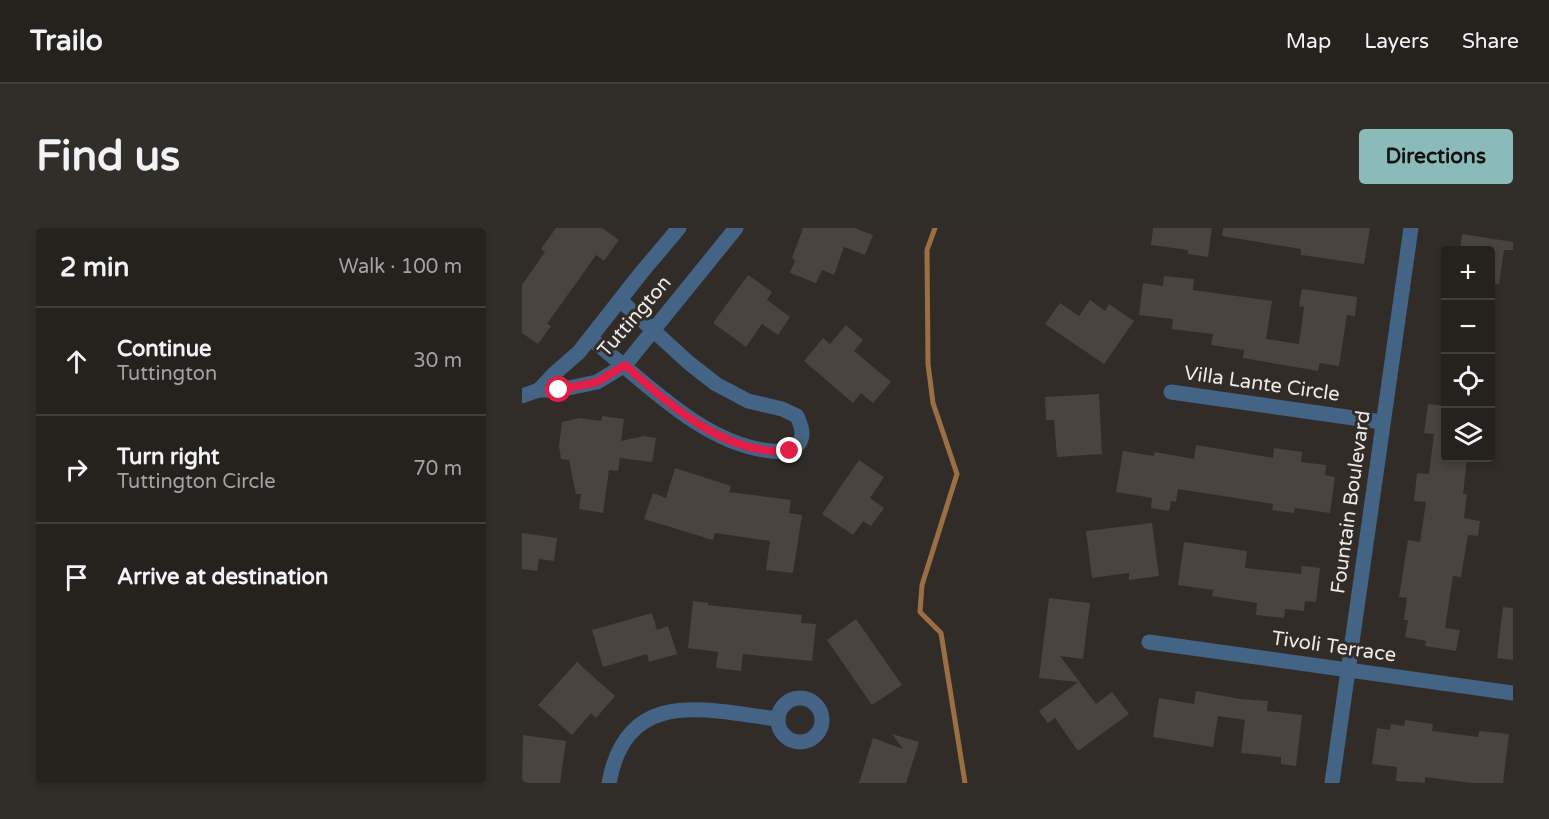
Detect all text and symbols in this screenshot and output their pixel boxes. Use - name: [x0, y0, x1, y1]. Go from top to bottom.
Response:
- text: Trailo: [30, 24, 103, 58]
- text: Map: [1286, 29, 1331, 54]
- text: Layers: [1364, 29, 1429, 54]
- text: Share: [1462, 29, 1519, 54]
- button: Directions: [1359, 129, 1513, 184]
- text: Find us: [36, 131, 180, 182]
- map controls: [1441, 246, 1495, 462]
- button: +: [1441, 246, 1495, 300]
- text: 2 min: [60, 252, 129, 283]
- text: Walk · 100 m: [339, 255, 462, 279]
- street label: Tuttington: [593, 271, 677, 362]
- button: −: [1441, 300, 1495, 354]
- text: Continue: [117, 336, 212, 362]
- icon: ahead: [60, 345, 93, 378]
- text: 30 m: [413, 349, 462, 373]
- button: locate: [1441, 354, 1495, 408]
- street label: Villa Lante Circle: [1182, 361, 1341, 407]
- text: Tuttington: [117, 362, 217, 386]
- route start: [545, 376, 571, 402]
- button: layers: [1441, 408, 1495, 462]
- street label: Fountain Boulevard: [1326, 409, 1376, 595]
- route end: [776, 437, 802, 463]
- text: Turn right: [117, 444, 219, 470]
- icon: right: [60, 453, 93, 486]
- text: 70 m: [413, 457, 462, 481]
- text: Tuttington Circle: [117, 470, 275, 494]
- icon: arrive: [60, 561, 93, 594]
- text: Arrive at destination: [117, 564, 328, 590]
- street label: Tivoli Terrace: [1270, 626, 1398, 668]

